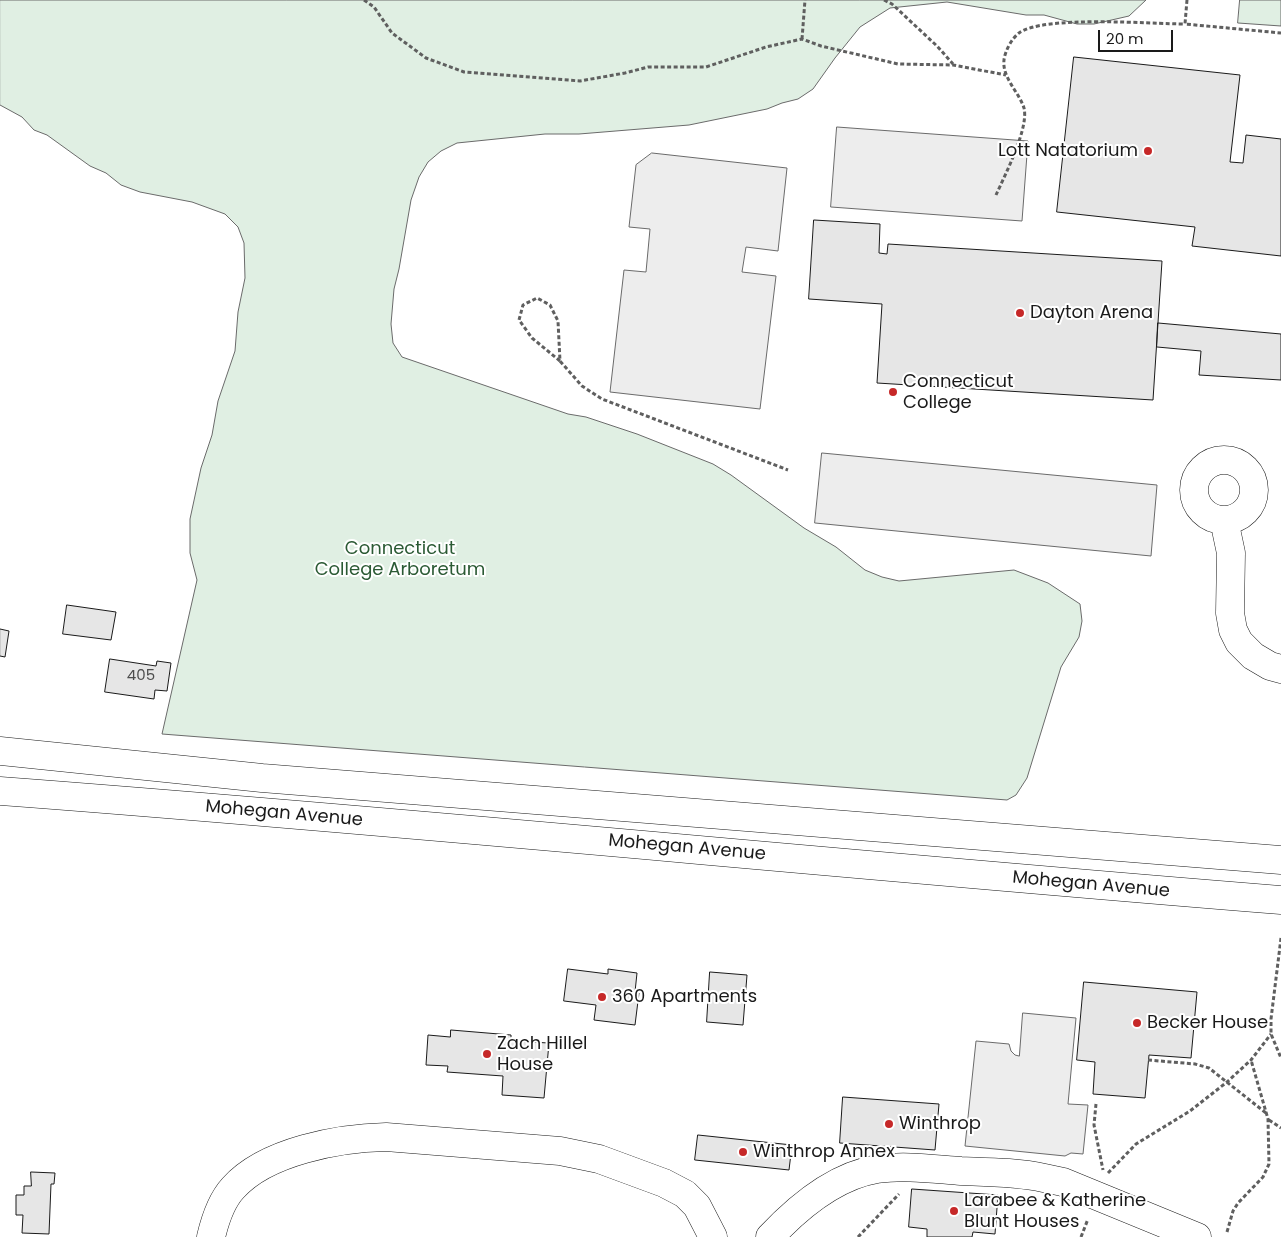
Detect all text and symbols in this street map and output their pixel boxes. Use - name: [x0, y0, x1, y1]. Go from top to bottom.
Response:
- scale bar: [1101, 20, 1176, 52]
- text: 20 m: [1106, 28, 1144, 49]
- place label: Lott Natatorium: [998, 140, 1138, 162]
- marker: Lott Natatorium: [1142, 145, 1154, 157]
- place label: Dayton Arena: [1030, 302, 1153, 324]
- marker: Dayton Arena: [1014, 307, 1026, 319]
- place label: Connecticut College: [903, 371, 1014, 414]
- marker: Connecticut College: [887, 386, 899, 398]
- park label: Connecticut College Arboretum: [315, 538, 485, 580]
- house number: 405: [127, 667, 155, 685]
- street label: Mohegan Avenue: [204, 796, 364, 832]
- street label: Mohegan Avenue: [607, 830, 767, 866]
- street label: Mohegan Avenue: [1011, 867, 1171, 903]
- place label: 360 Apartments: [612, 986, 757, 1008]
- marker: 360 Apartments: [596, 991, 608, 1003]
- place label: Becker House: [1147, 1012, 1268, 1034]
- marker: Becker House: [1131, 1017, 1143, 1029]
- place label: Zach Hillel House: [497, 1033, 587, 1076]
- marker: Zach Hillel House: [481, 1048, 493, 1060]
- place label: Winthrop: [899, 1113, 981, 1135]
- marker: Winthrop: [883, 1118, 895, 1130]
- place label: Winthrop Annex: [753, 1141, 895, 1163]
- marker: Winthrop Annex: [737, 1146, 749, 1158]
- place label: Larabee & Katherine Blunt Houses: [964, 1190, 1146, 1232]
- marker: Larabee & Katherine Blunt Houses: [948, 1205, 960, 1217]

